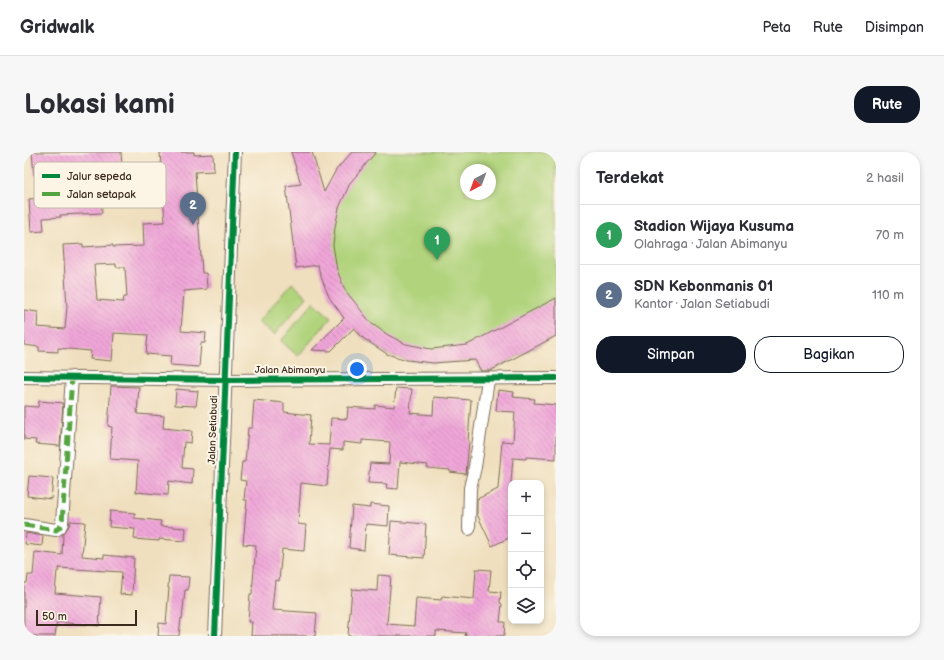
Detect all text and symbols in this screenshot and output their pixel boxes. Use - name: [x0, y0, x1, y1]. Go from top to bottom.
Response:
- text: Gridwalk: [20, 16, 95, 39]
- text: Peta: [762, 19, 791, 36]
- text: Rute: [813, 19, 843, 36]
- text: Disimpan: [865, 19, 924, 36]
- button: Rute: [854, 86, 920, 123]
- text: Lokasi kami: [24, 88, 175, 121]
- legend: [34, 162, 166, 208]
- north arrow: [460, 164, 496, 200]
- text: Terdekat: [596, 168, 664, 188]
- text: Jalur sepeda: [67, 170, 132, 183]
- text: 2 hasil: [866, 170, 904, 186]
- text: Jalan setapak: [67, 188, 136, 201]
- pin: 2: [180, 192, 206, 225]
- text: Stadion Wijaya Kusuma: [634, 217, 794, 236]
- pin: 1: [424, 227, 450, 260]
- text: 1: [606, 227, 612, 243]
- text: 70 m: [876, 227, 904, 243]
- text: Olahraga · Jalan Abimanyu: [634, 236, 787, 252]
- text: SDN Kebonmanis 01: [634, 277, 773, 296]
- text: 2: [605, 287, 613, 303]
- text: 110 m: [872, 287, 904, 303]
- text: Kantor · Jalan Setiabudi: [634, 296, 770, 312]
- button: Simpan: [596, 336, 746, 373]
- button: Bagikan: [754, 336, 904, 373]
- your location: [347, 359, 367, 379]
- street label: Jalan Abimanyu: [255, 364, 325, 376]
- street label: Jalan Setiabudi: [206, 395, 220, 465]
- map controls: [508, 480, 544, 624]
- button: +: [508, 480, 544, 516]
- button: −: [508, 516, 544, 552]
- button: locate: [508, 552, 544, 588]
- button: layers: [508, 588, 544, 624]
- scale bar: [36, 608, 137, 627]
- text: 50 m: [42, 610, 67, 623]

